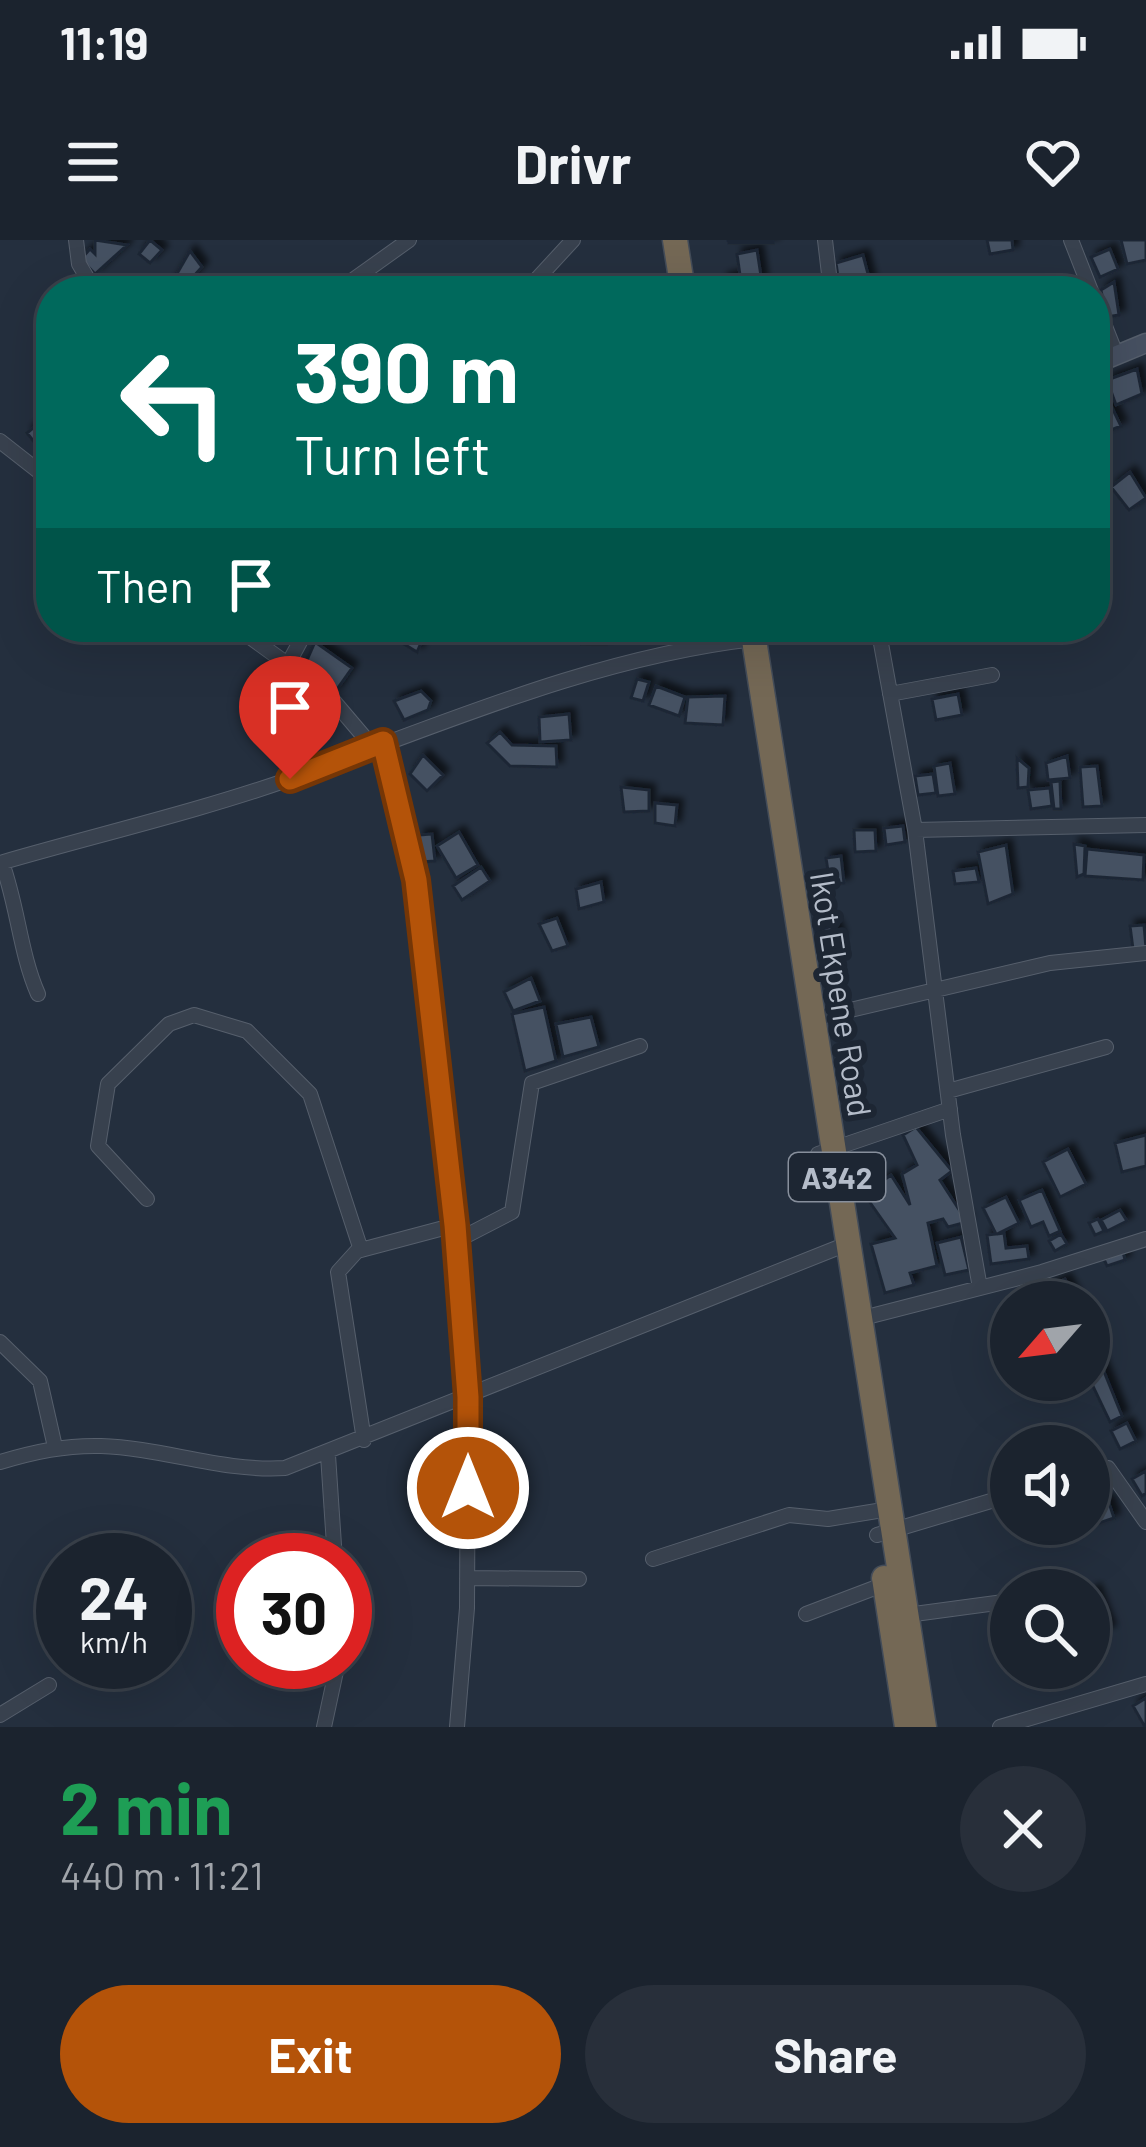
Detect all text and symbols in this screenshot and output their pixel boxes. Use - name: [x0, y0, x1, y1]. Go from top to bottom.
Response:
- text: 11:19: [60, 15, 148, 69]
- icon: menu: [60, 129, 126, 195]
- icon: heart: [1020, 129, 1086, 195]
- text: Drivr: [515, 130, 631, 195]
- text: 390 m: [294, 319, 519, 420]
- icon: left: [96, 324, 252, 480]
- text: Turn left: [294, 421, 491, 486]
- icon: arrive: [218, 552, 284, 618]
- text: Then: [96, 558, 194, 612]
- pin: [239, 656, 341, 779]
- icon: arrive: [257, 674, 323, 740]
- street label: Ikot Ekpene Road: [803, 869, 881, 1119]
- road number: A342: [789, 1153, 885, 1201]
- north arrow: [990, 1281, 1110, 1401]
- map controls: [990, 1281, 1110, 1689]
- position arrow: [405, 1425, 531, 1551]
- button: sound: [990, 1425, 1110, 1545]
- speed limit sign: 30: [216, 1533, 372, 1689]
- text: 24: [79, 1560, 149, 1632]
- button: search: [990, 1569, 1110, 1689]
- text: km/h: [80, 1623, 148, 1659]
- text: 2 min: [60, 1763, 233, 1849]
- button: close: [960, 1766, 1086, 1892]
- text: 440 m · 11:21: [60, 1851, 264, 1898]
- button: Exit: [60, 1985, 561, 2123]
- button: Share: [585, 1985, 1086, 2123]

